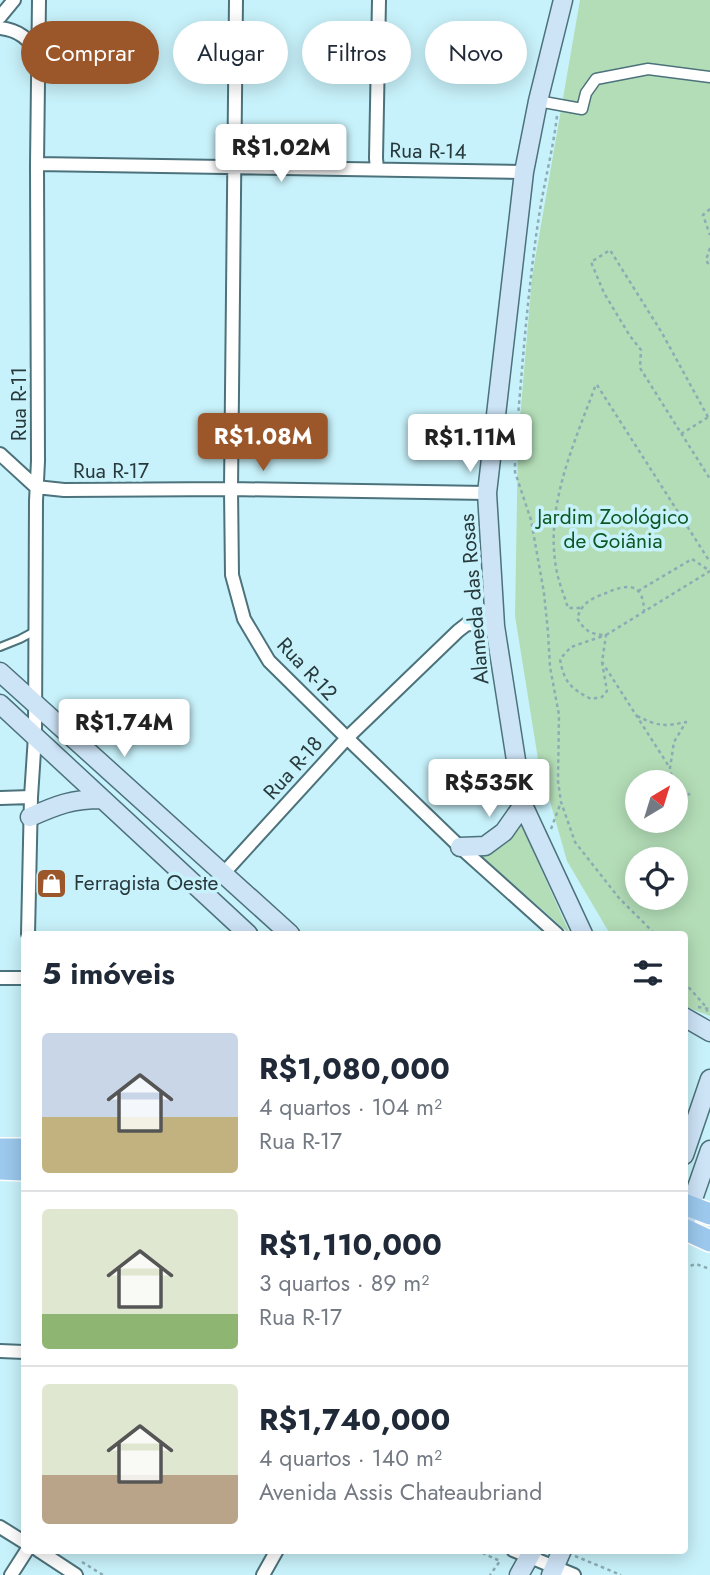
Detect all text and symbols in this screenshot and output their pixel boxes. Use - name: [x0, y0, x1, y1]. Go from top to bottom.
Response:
- chip: Comprar: [21, 21, 159, 84]
- chip: Alugar: [173, 21, 288, 84]
- chip: Filtros: [302, 21, 411, 84]
- chip: Novo: [425, 21, 527, 84]
- pin: R$1.02M: [216, 124, 346, 184]
- text: R$1.02M: [231, 130, 331, 164]
- street label: Rua R-14: [389, 135, 467, 167]
- street label: Rua R-11: [4, 367, 34, 441]
- pin: R$1.08M: [198, 414, 328, 473]
- pin: R$1.11M: [405, 414, 535, 474]
- text: R$1.08M: [214, 419, 312, 453]
- text: R$1.11M: [424, 420, 516, 454]
- street label: Rua R-17: [73, 456, 149, 486]
- park label: Jardim Zoológico de Goiânia: [534, 502, 689, 556]
- street label: Alameda das Rosas: [452, 512, 496, 686]
- street label: Rua R-12: [270, 631, 344, 707]
- pin: R$1.74M: [59, 700, 189, 759]
- text: R$1.74M: [75, 705, 173, 739]
- street label: Rua R-18: [256, 730, 330, 806]
- pin: R$535K: [432, 760, 546, 819]
- text: R$535K: [444, 765, 534, 799]
- north arrow: [625, 770, 688, 833]
- map controls: [625, 770, 688, 910]
- button: locate: [625, 847, 688, 910]
- shop icon: Ferragista Oeste: [34, 866, 68, 900]
- place label: Ferragista Oeste: [74, 868, 218, 898]
- text: 5 imóveis: [42, 952, 175, 995]
- icon: filters: [629, 954, 667, 992]
- text: R$1,080,000: [259, 1047, 450, 1090]
- icon: home: [98, 1061, 182, 1145]
- text: 4 quartos · 104 m²: [259, 1090, 442, 1124]
- text: Rua R-17: [259, 1124, 342, 1158]
- text: R$1,110,000: [259, 1223, 442, 1266]
- icon: home: [98, 1237, 182, 1321]
- text: 3 quartos · 89 m²: [259, 1266, 429, 1300]
- text: Rua R-17: [259, 1300, 342, 1334]
- text: R$1,740,000: [259, 1398, 450, 1441]
- icon: home: [98, 1412, 182, 1496]
- text: 4 quartos · 140 m²: [259, 1441, 442, 1475]
- text: Avenida Assis Chateaubriand: [259, 1475, 542, 1509]

